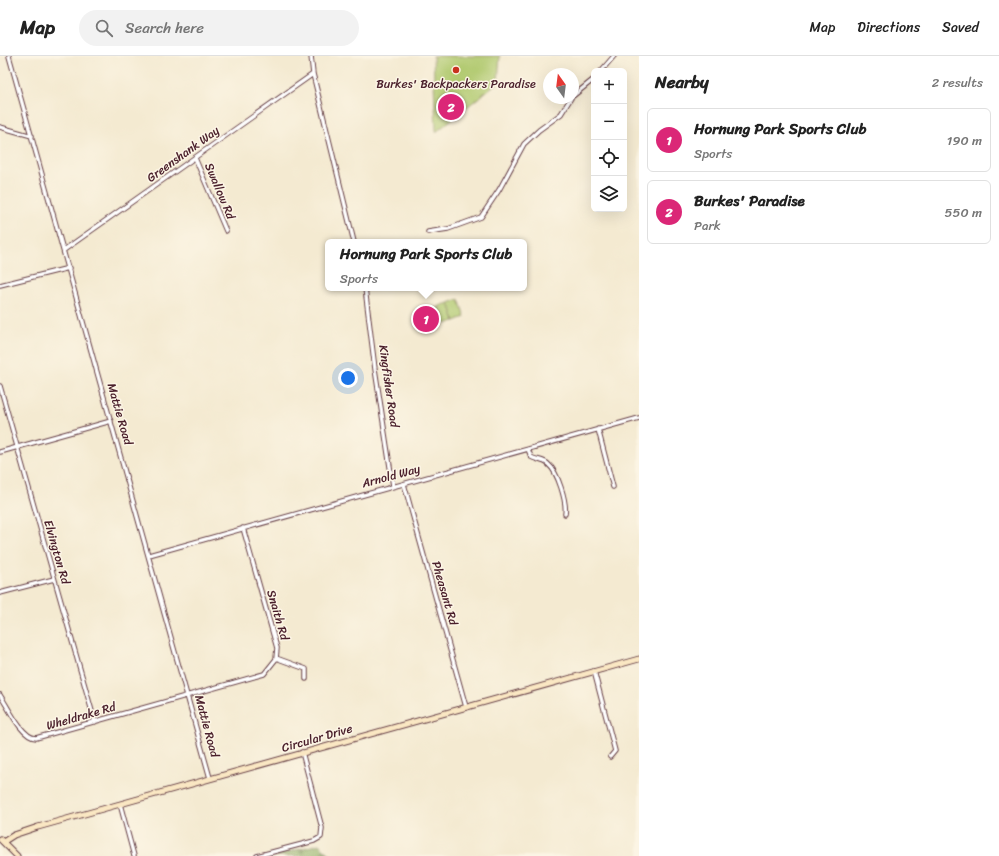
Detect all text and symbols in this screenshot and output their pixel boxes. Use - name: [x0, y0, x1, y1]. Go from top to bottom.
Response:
- search box: [79, 10, 359, 46]
- text: Map: [20, 11, 55, 44]
- text: Search here: [125, 15, 204, 41]
- text: Map: [809, 15, 835, 40]
- text: Directions: [857, 15, 920, 40]
- text: Saved: [942, 15, 979, 40]
- icon: search: [93, 17, 115, 39]
- marker: Burkes' Backpackers Paradise: [451, 65, 461, 75]
- text: Nearby: [655, 67, 709, 97]
- north arrow: [543, 68, 579, 104]
- map controls: [591, 68, 627, 212]
- button: +: [591, 68, 627, 104]
- text: 2 results: [932, 71, 983, 94]
- place label: Burkes' Backpackers Paradise: [376, 73, 536, 95]
- pin: 2: [438, 92, 464, 122]
- button: −: [591, 104, 627, 140]
- text: Hornung Park Sports Club: [694, 116, 866, 142]
- street label: Greenshank Way: [142, 119, 225, 188]
- text: 1: [666, 129, 672, 152]
- text: 190 m: [947, 129, 982, 152]
- button: locate: [591, 140, 627, 176]
- text: Sports: [694, 142, 732, 165]
- street label: Swallow Rd: [198, 159, 242, 223]
- button: layers: [591, 176, 627, 212]
- text: Burkes' Paradise: [694, 188, 805, 214]
- text: 2: [665, 201, 673, 224]
- text: 550 m: [945, 201, 982, 224]
- text: Park: [694, 214, 721, 237]
- popup: [325, 239, 527, 291]
- text: Hornung Park Sports Club: [340, 241, 512, 267]
- text: Sports: [340, 267, 378, 290]
- pin: 1: [413, 304, 439, 334]
- street label: Kingfisher Road: [372, 343, 406, 429]
- your location: [338, 368, 358, 388]
- street label: Mattie Road: [101, 380, 140, 449]
- street label: Arnold Way: [358, 457, 423, 495]
- street label: Elvington Rd: [37, 517, 77, 588]
- street label: Pheasant Rd: [425, 558, 465, 628]
- street label: Snaith Rd: [260, 587, 296, 644]
- street label: Mattie Road: [188, 692, 226, 761]
- street label: Wheldrake Rd: [44, 695, 119, 736]
- street label: Circular Drive: [279, 717, 355, 759]

